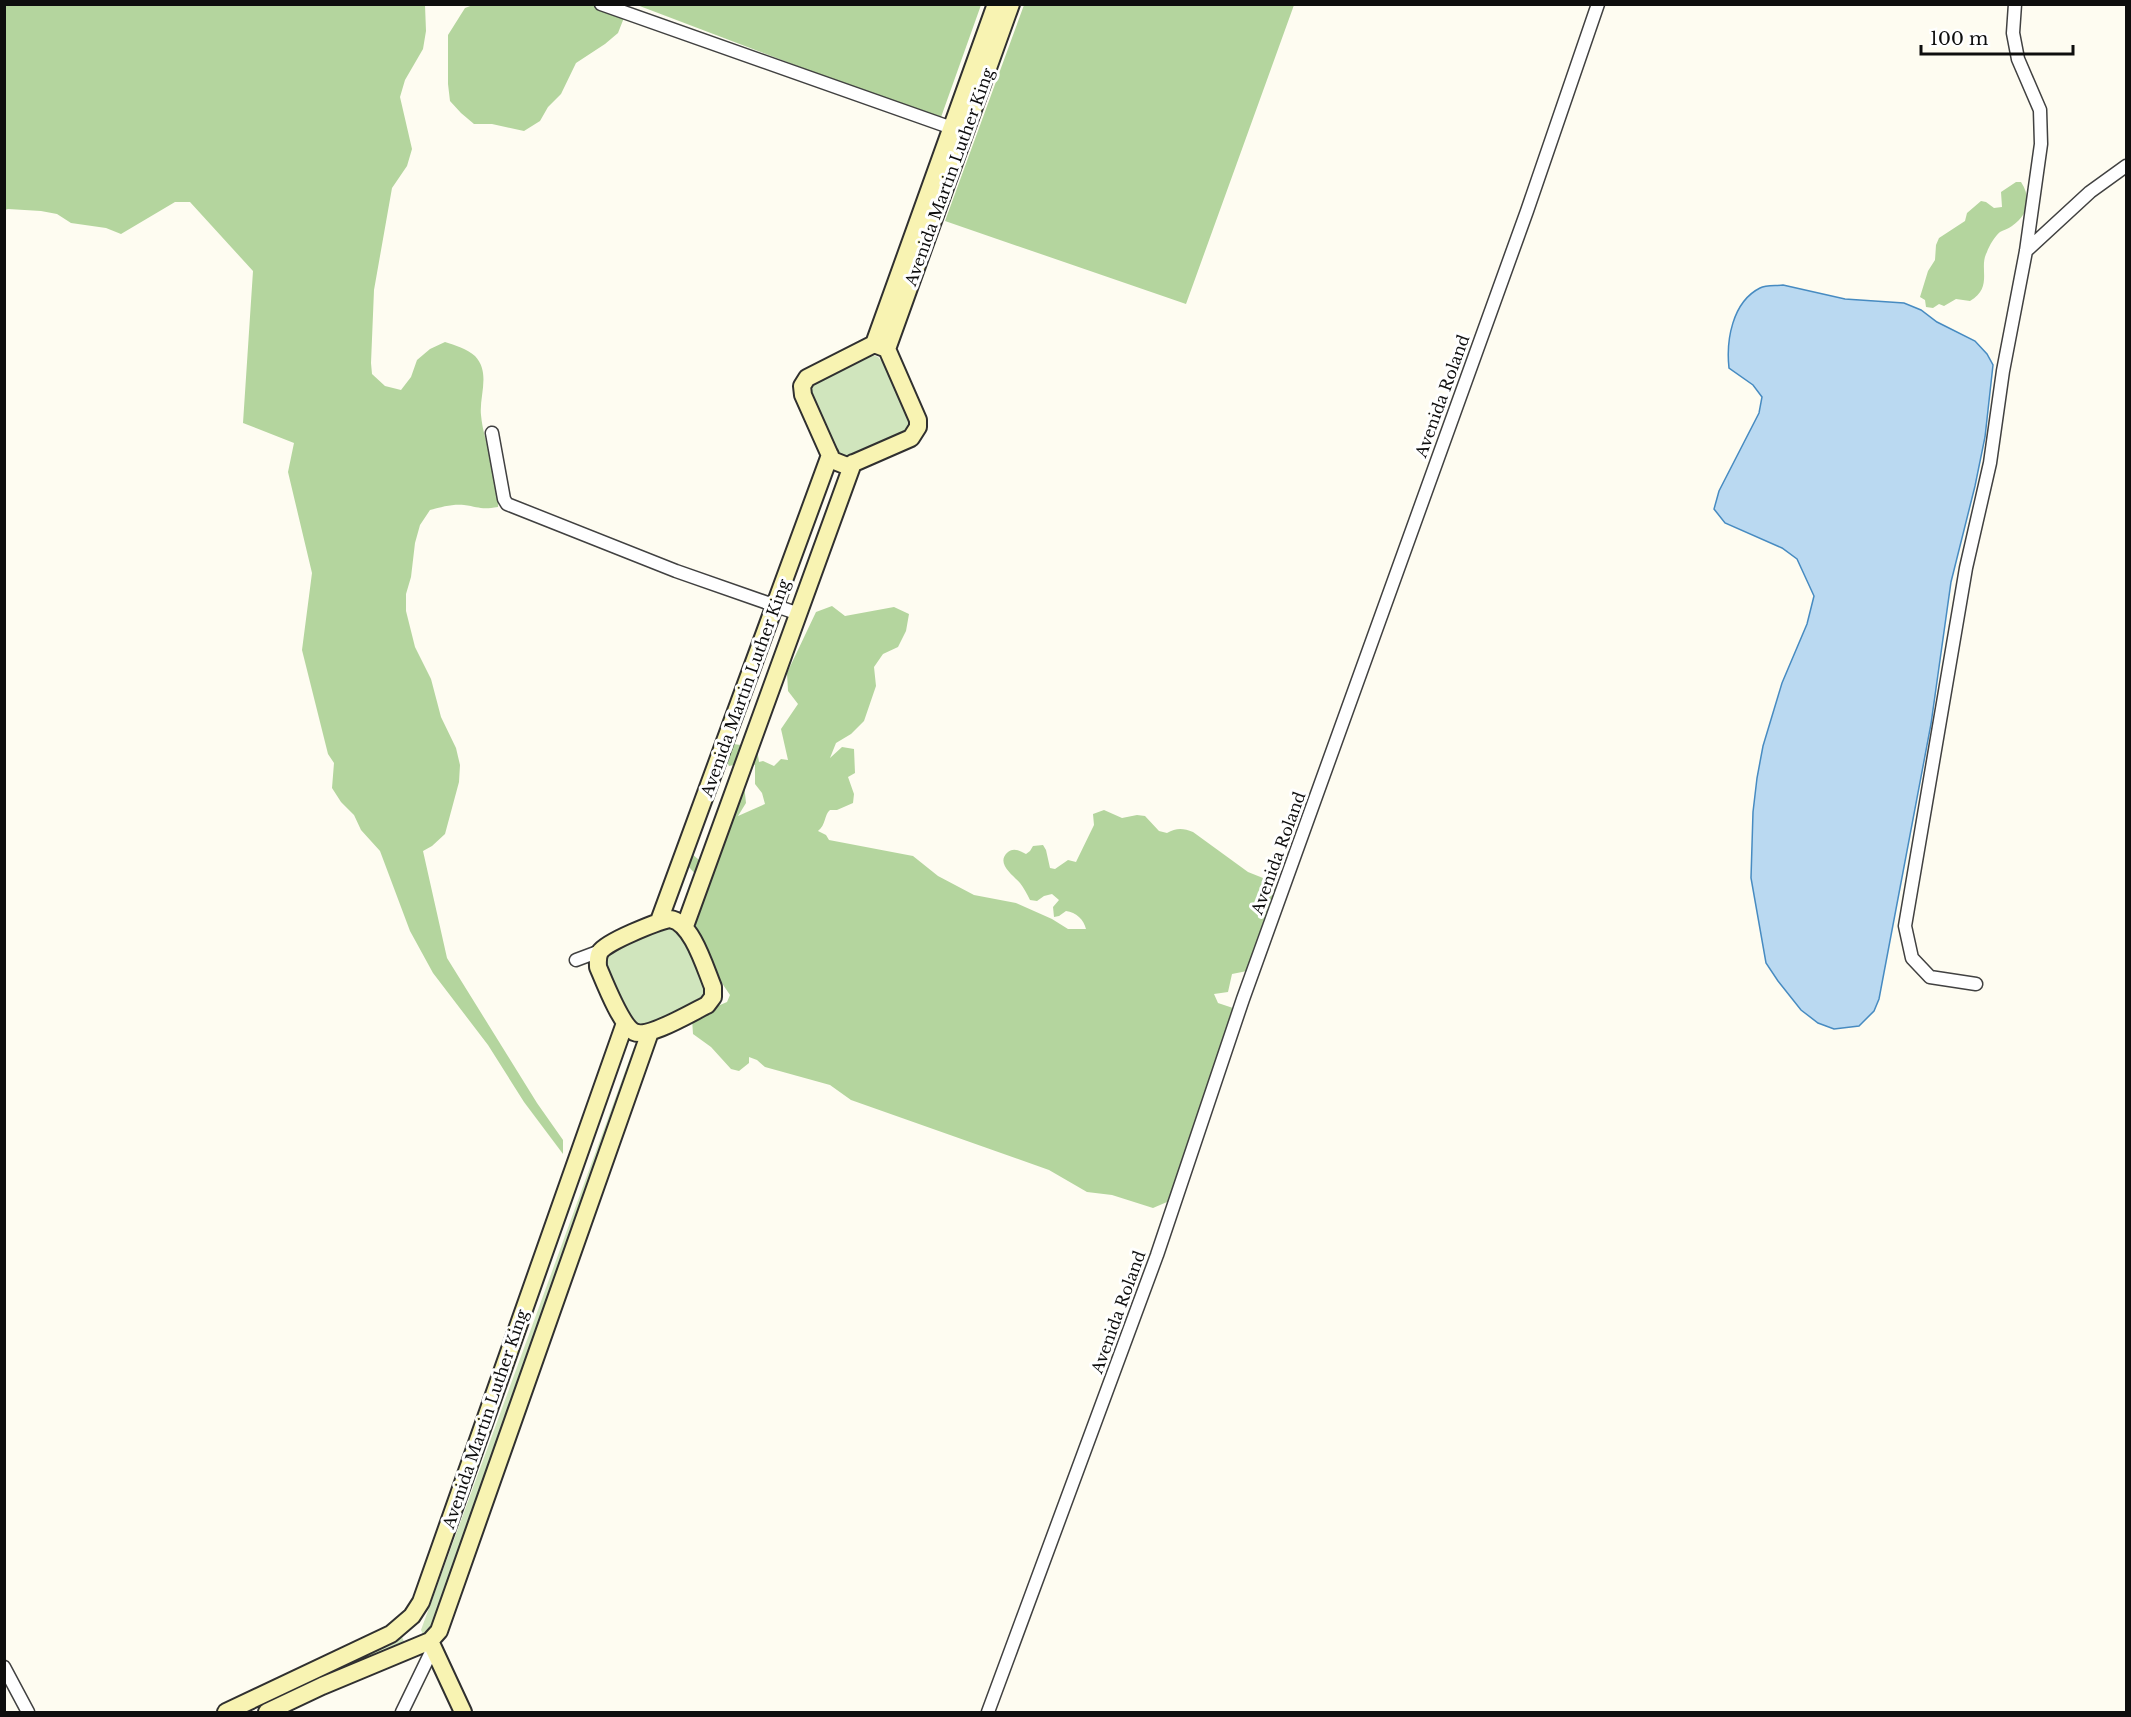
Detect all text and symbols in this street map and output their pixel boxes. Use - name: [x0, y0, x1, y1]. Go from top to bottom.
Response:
- scale bar: [1921, 18, 2072, 56]
- text: 100 m: [1930, 28, 1988, 50]
- street label: Avenida Martin Luther King: [900, 65, 998, 290]
- street label: Avenida Roland: [1410, 332, 1474, 461]
- street label: Avenida Martin Luther King: [696, 576, 794, 801]
- street label: Avenida Roland: [1246, 789, 1310, 918]
- street label: Avenida Roland: [1086, 1248, 1150, 1377]
- street label: Avenida Martin Luther King: [438, 1306, 532, 1532]

